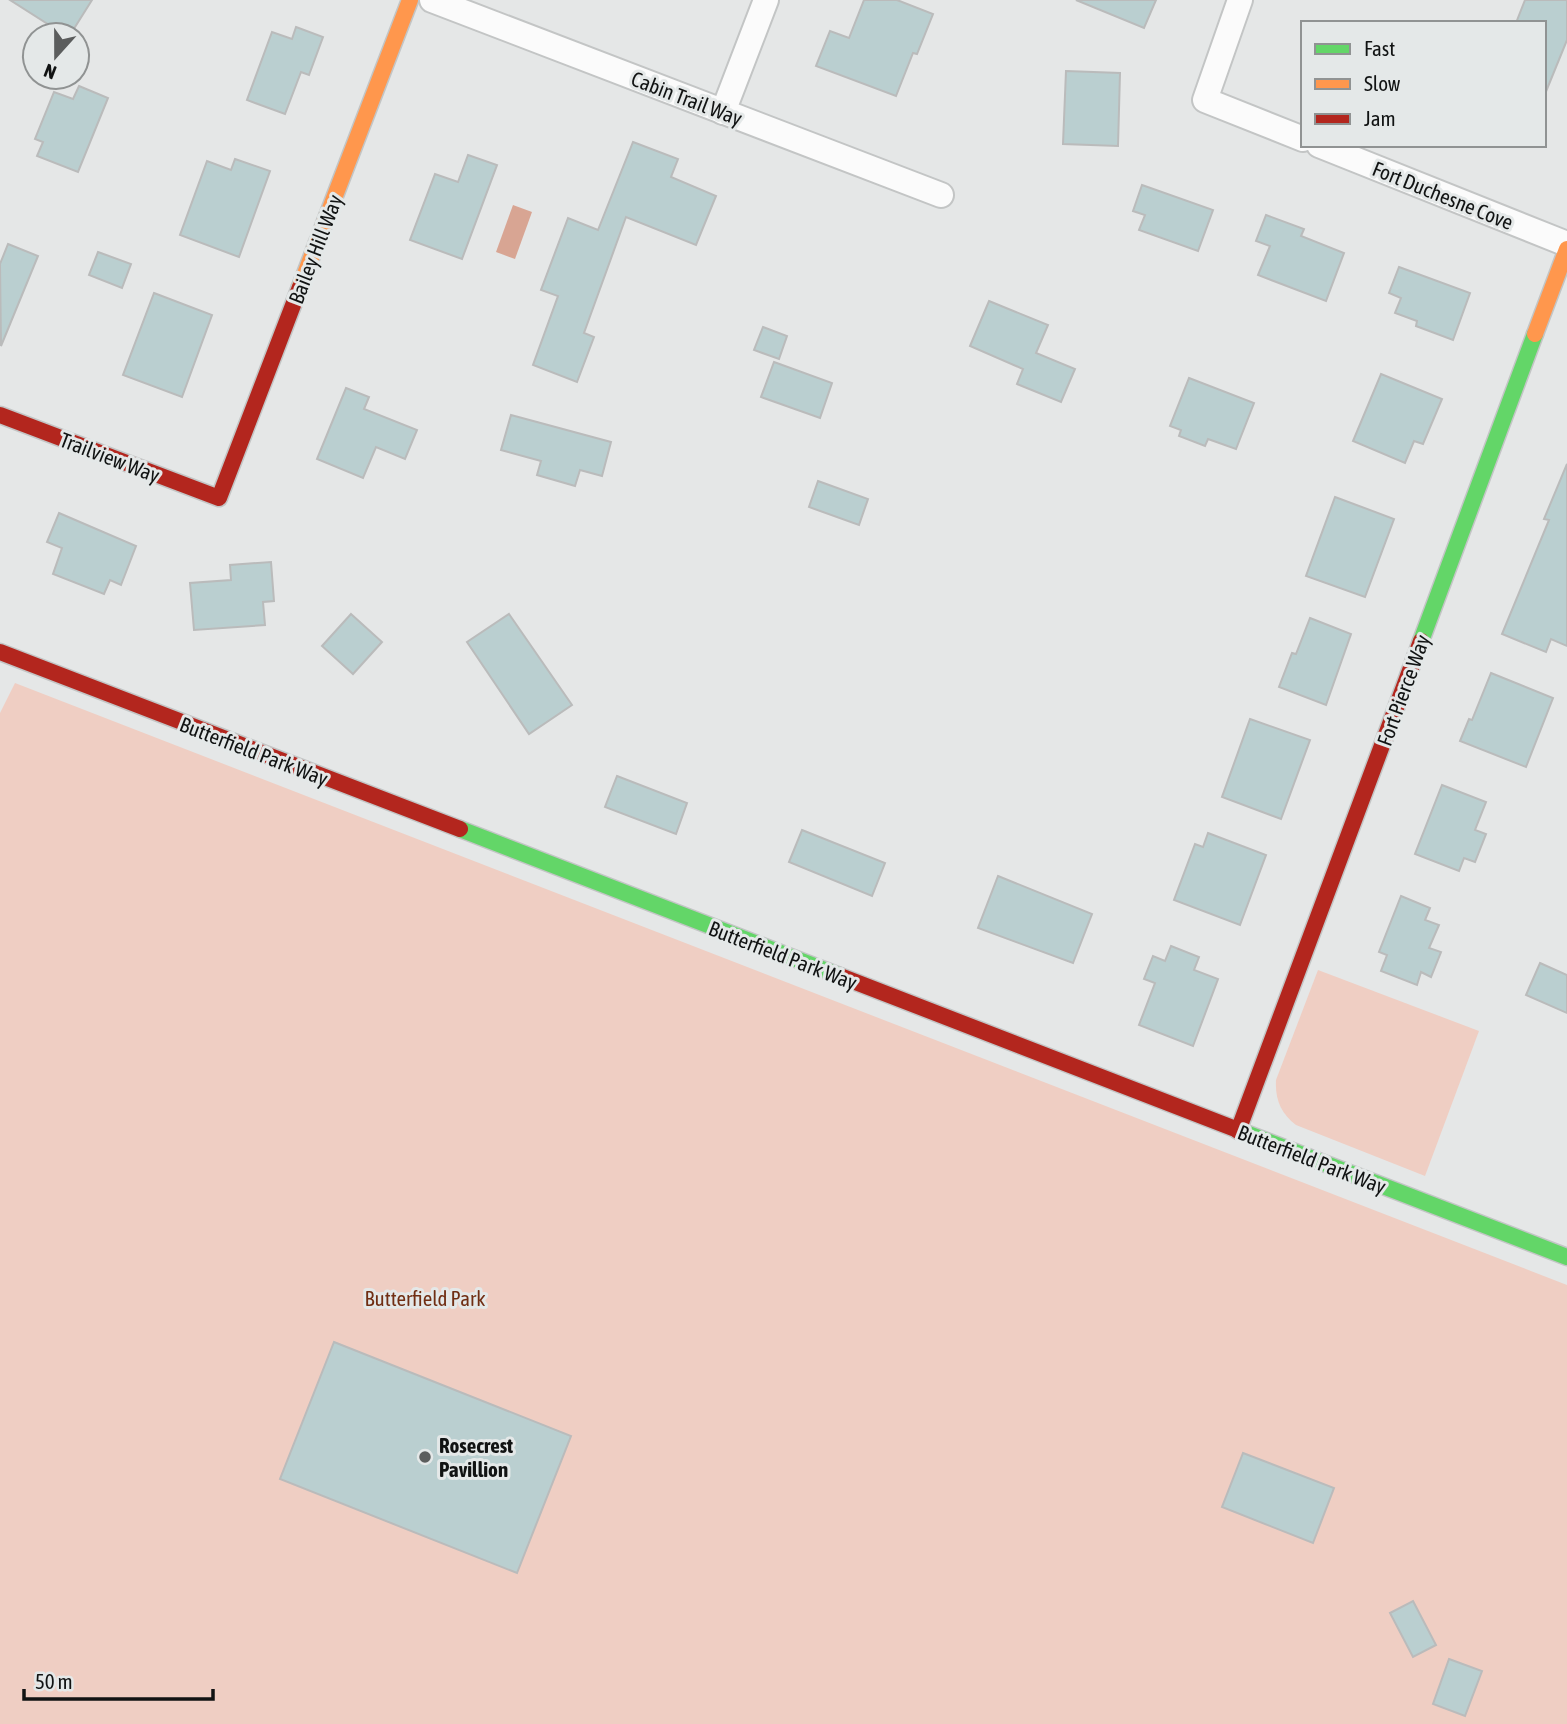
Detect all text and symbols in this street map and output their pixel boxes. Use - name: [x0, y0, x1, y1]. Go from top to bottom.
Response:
- north arrow: [21, 21, 91, 91]
- legend: [1301, 21, 1546, 147]
- text: Fast: [1364, 36, 1395, 60]
- text: N: [41, 60, 59, 84]
- street label: Cabin Trail Way: [628, 66, 746, 130]
- text: Slow: [1364, 71, 1401, 95]
- text: Jam: [1364, 106, 1396, 130]
- street label: Fort Duchesne Cove: [1369, 156, 1517, 234]
- street label: Bailey Hill Way: [283, 191, 347, 307]
- street label: Trailview Way: [57, 427, 164, 487]
- street label: Fort Pierce Way: [1372, 631, 1434, 749]
- street label: Butterfield Park Way: [177, 712, 332, 790]
- street label: Butterfield Park Way: [706, 916, 861, 994]
- street label: Butterfield Park Way: [1235, 1120, 1390, 1198]
- park label: Butterfield Park: [365, 1286, 485, 1310]
- place label: Rosecrest Pavillion: [439, 1433, 513, 1481]
- marker: Rosecrest Pavillion: [417, 1449, 433, 1465]
- scale bar: [24, 1658, 214, 1702]
- text: 50 m: [35, 1669, 73, 1693]

